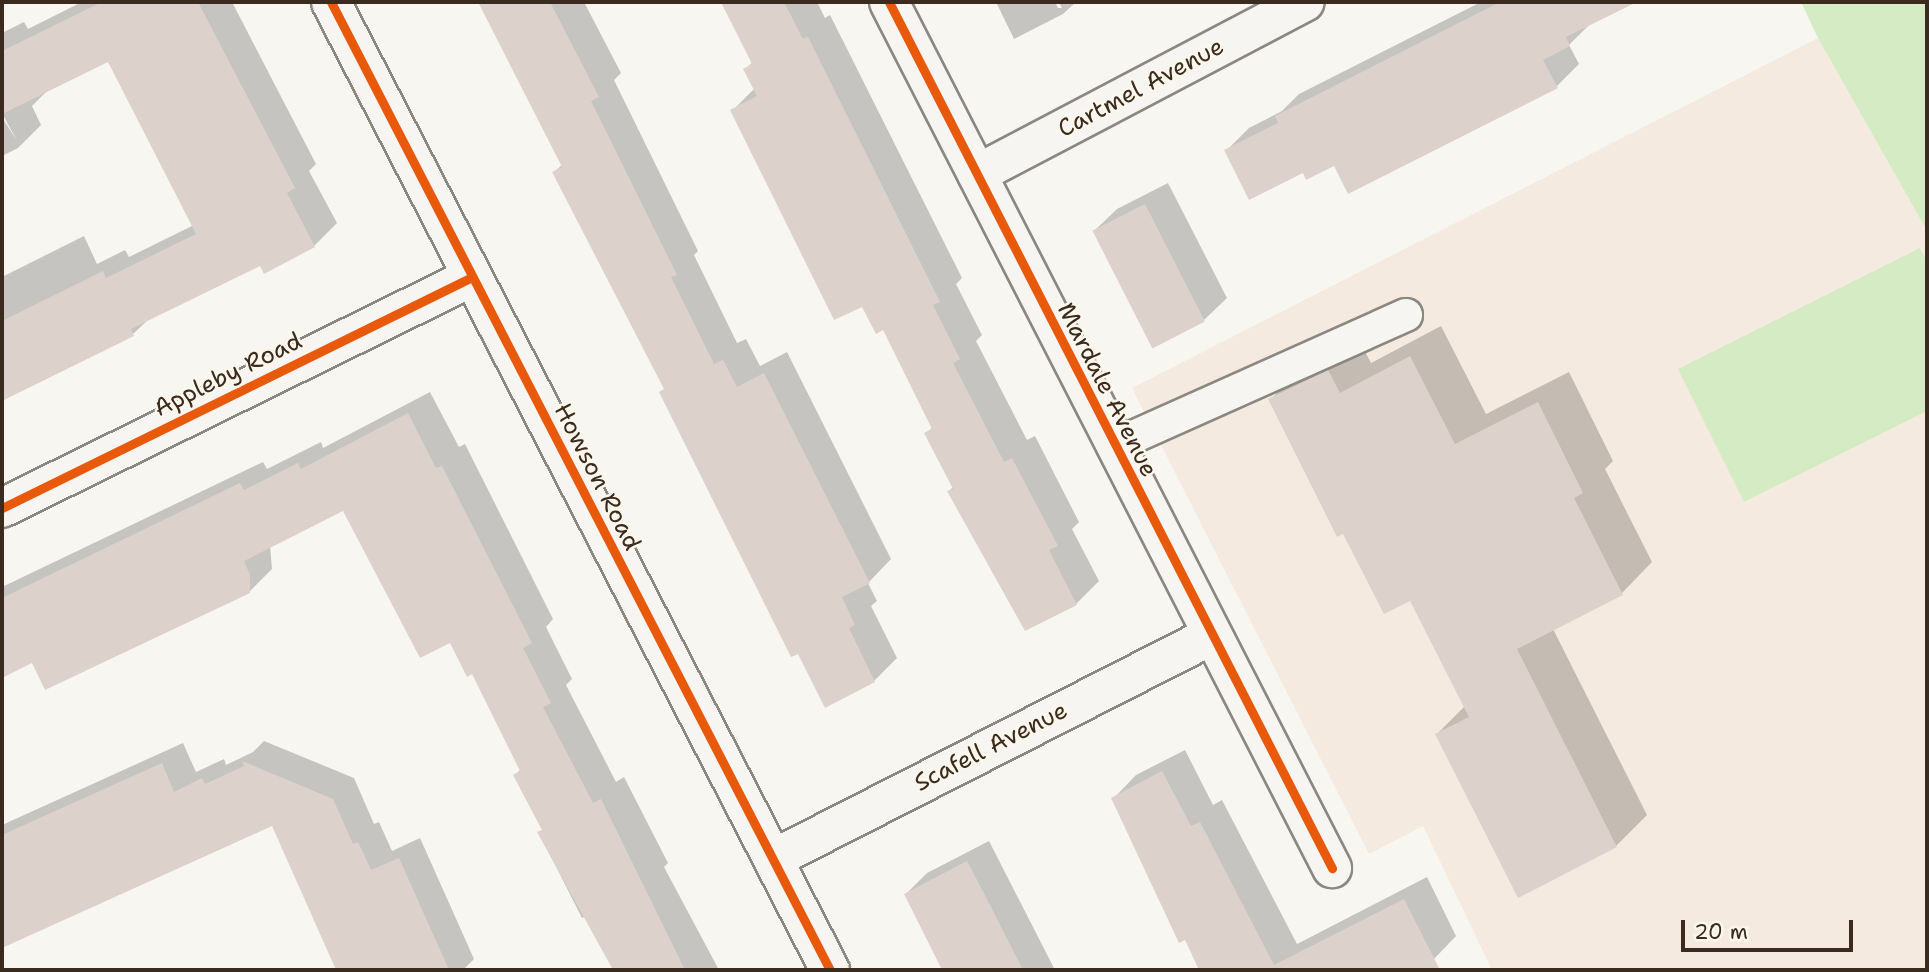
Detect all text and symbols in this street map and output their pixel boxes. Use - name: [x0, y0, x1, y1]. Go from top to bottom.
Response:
- street label: Cartmel Avenue: [1053, 32, 1229, 144]
- street label: Mardale Avenue: [1051, 298, 1163, 482]
- street label: Appleby Road: [149, 327, 307, 423]
- street label: Howson Road: [548, 399, 646, 555]
- street label: Scafell Avenue: [910, 696, 1072, 798]
- scale bar: [1684, 906, 1856, 950]
- text: 20 m: [1694, 918, 1748, 946]

